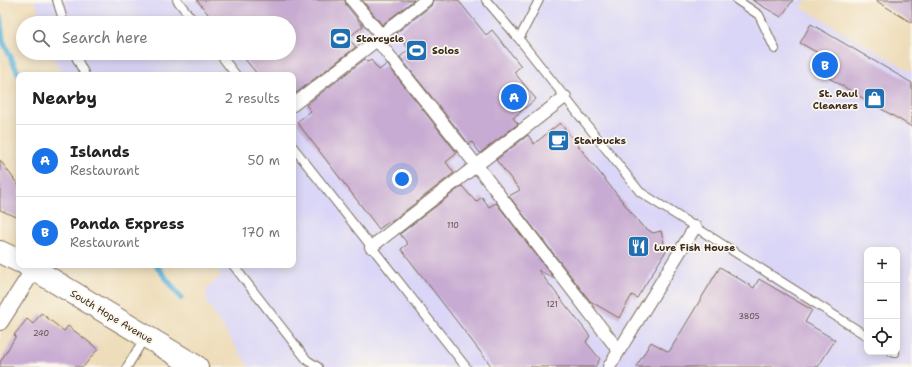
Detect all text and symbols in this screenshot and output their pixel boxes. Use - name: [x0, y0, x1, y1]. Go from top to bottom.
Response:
- search box: [16, 16, 296, 60]
- sports icon: Starcycle: [327, 25, 353, 51]
- icon: search: [30, 27, 52, 49]
- text: Search here: [62, 28, 148, 48]
- place label: Starcycle: [356, 32, 404, 45]
- sports icon: Solos: [404, 37, 430, 63]
- place label: Solos: [432, 44, 459, 57]
- pin: B: [812, 50, 838, 80]
- pin: A: [501, 82, 527, 112]
- shop icon: St. Paul Cleaners: [861, 86, 887, 112]
- text: Nearby: [32, 87, 97, 109]
- place label: St. Paul Cleaners: [813, 87, 859, 112]
- text: 2 results: [224, 90, 280, 107]
- cafe icon: Starbucks: [546, 127, 572, 153]
- place label: Starbucks: [574, 134, 626, 147]
- text: Islands: [70, 142, 130, 162]
- text: A: [40, 152, 50, 169]
- text: 50 m: [247, 152, 280, 169]
- text: Restaurant: [70, 162, 140, 179]
- your location: [392, 169, 412, 189]
- text: Panda Express: [70, 214, 185, 234]
- house number: 110: [447, 220, 459, 231]
- text: B: [41, 224, 49, 241]
- text: 170 m: [242, 224, 280, 241]
- text: Restaurant: [70, 234, 140, 251]
- restaurant icon: Lure Fish House: [626, 234, 652, 260]
- place label: Lure Fish House: [654, 241, 735, 254]
- map controls: [864, 247, 900, 355]
- button: +: [864, 247, 900, 283]
- button: −: [864, 283, 900, 319]
- street label: South Hope Avenue: [68, 287, 156, 346]
- house number: 121: [546, 299, 558, 310]
- house number: 3805: [738, 311, 760, 322]
- button: locate: [864, 319, 900, 355]
- house number: 240: [33, 328, 49, 339]

